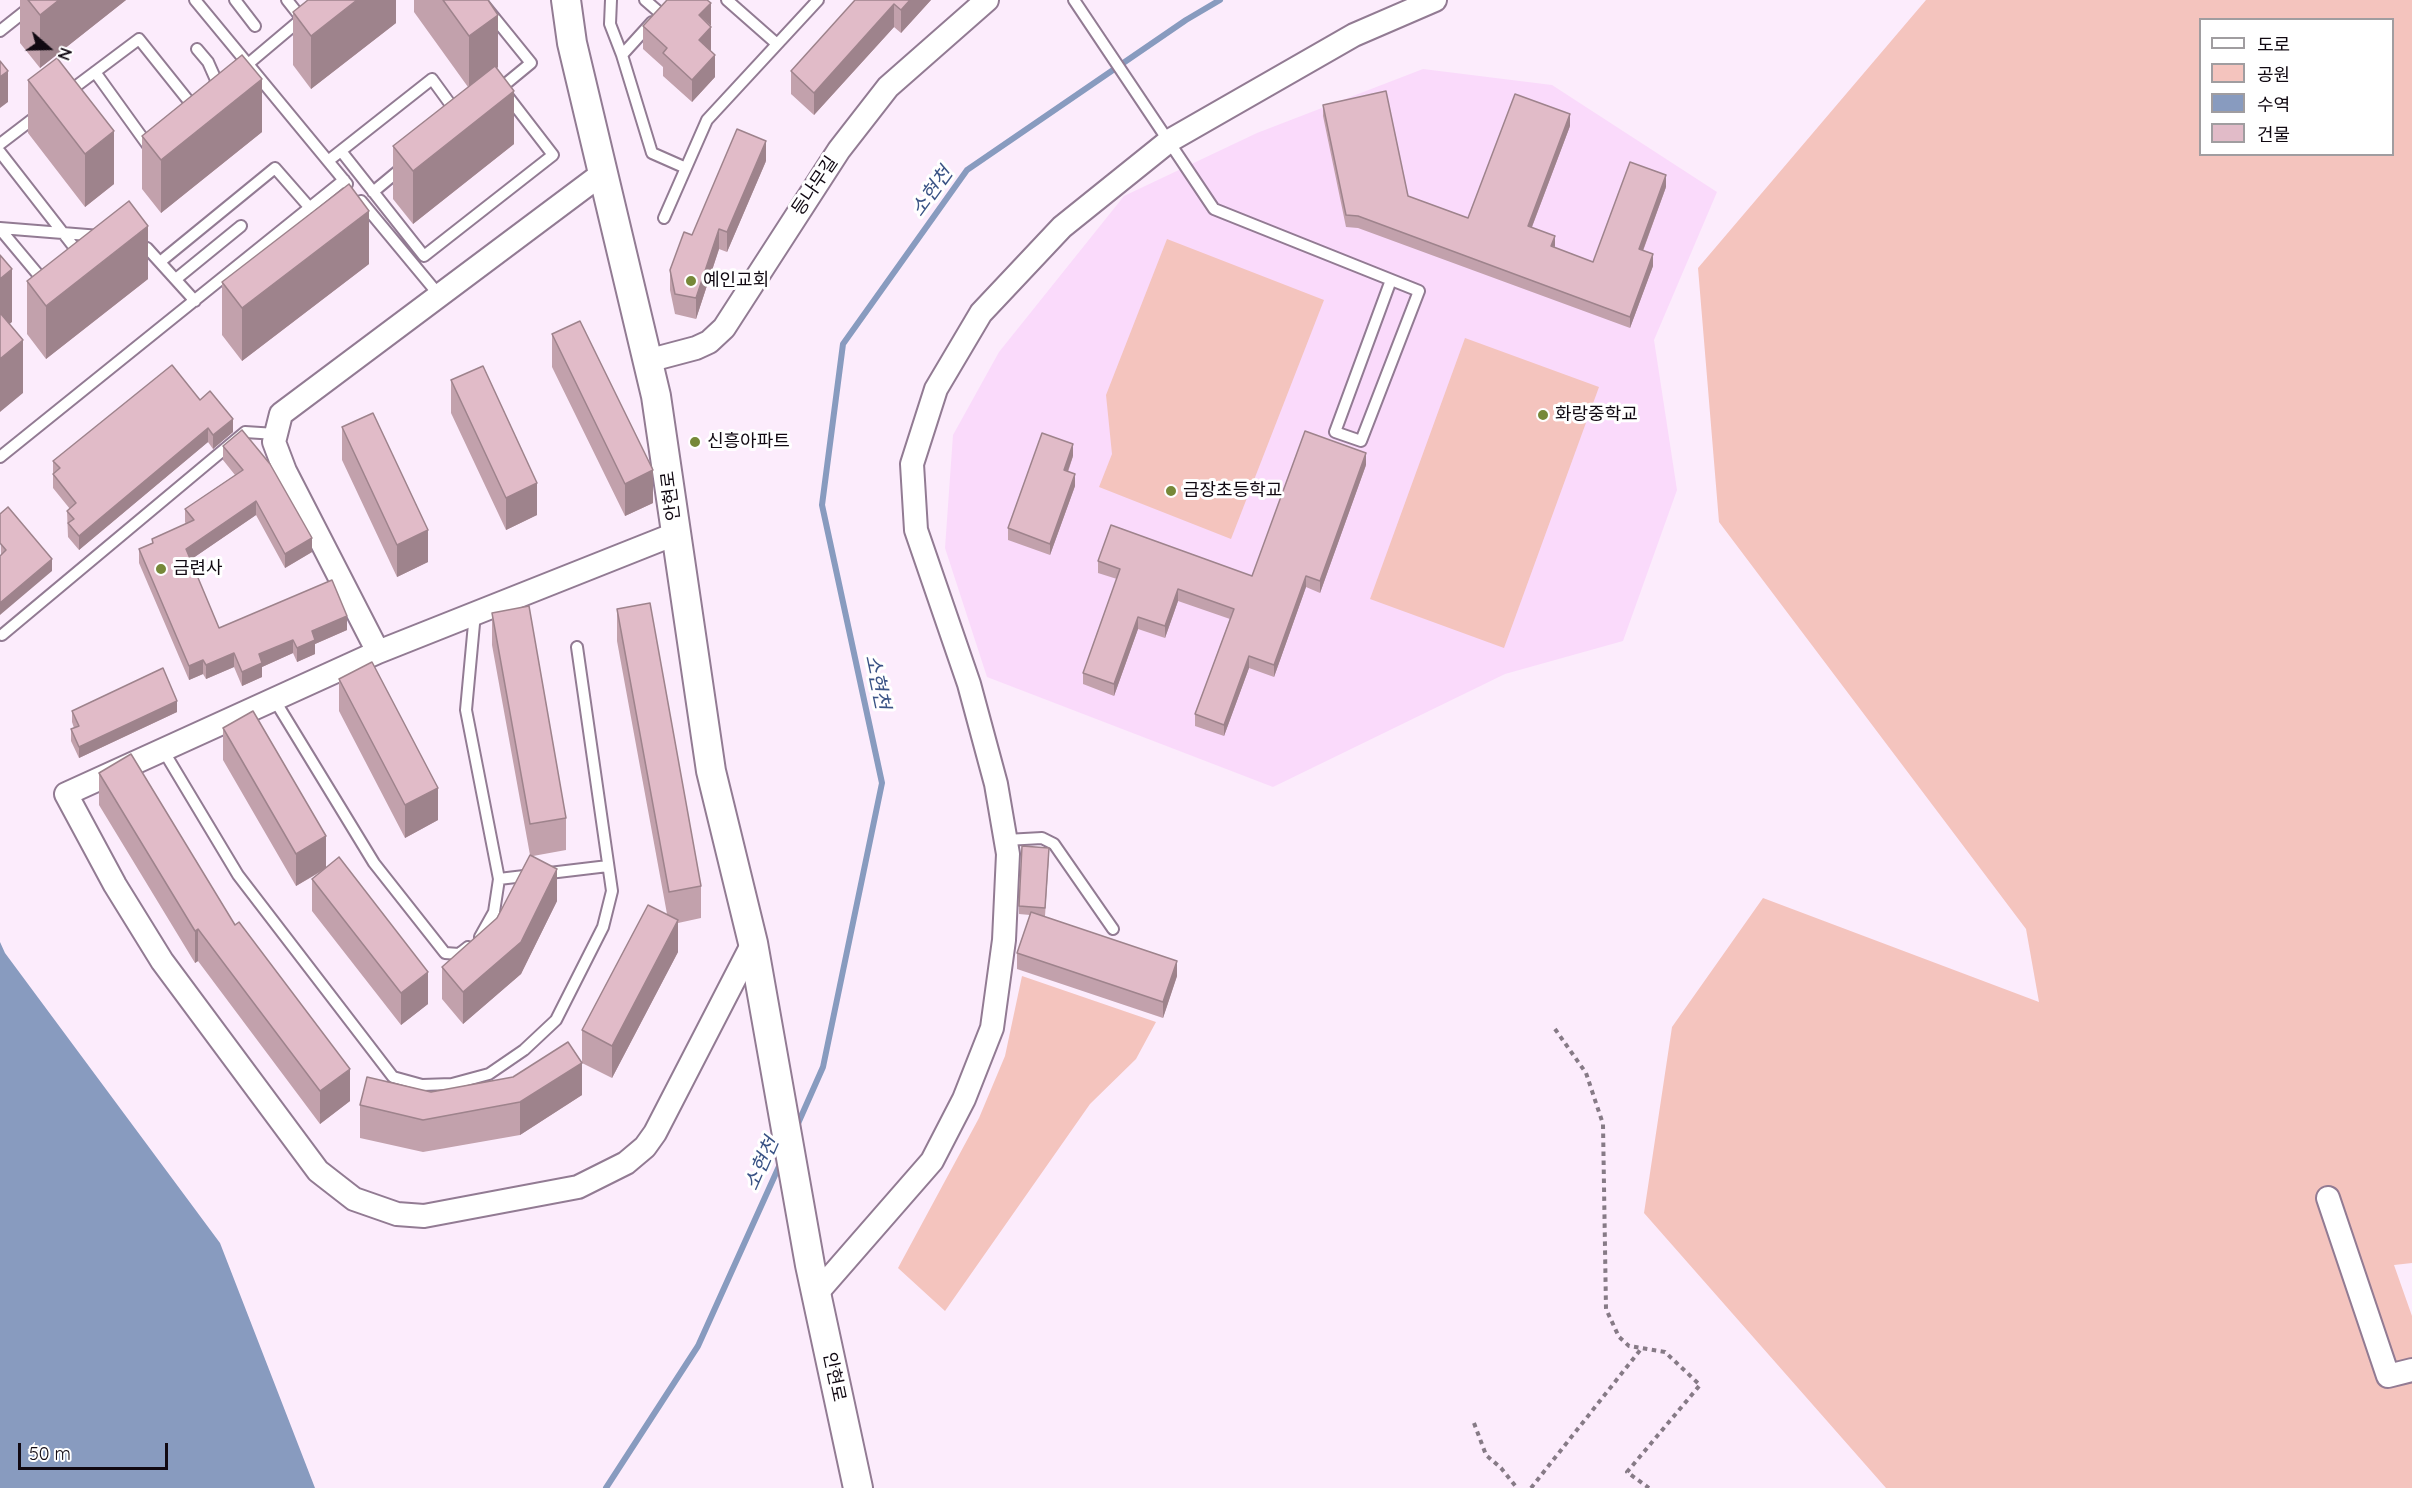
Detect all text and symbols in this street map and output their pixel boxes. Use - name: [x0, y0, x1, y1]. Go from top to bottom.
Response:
- north arrow: [18, 18, 78, 78]
- legend: [2199, 18, 2394, 156]
- text: 도로: [2257, 33, 2290, 56]
- text: N: [54, 45, 76, 63]
- text: 공원: [2257, 63, 2290, 86]
- text: 수역: [2257, 93, 2290, 116]
- text: 건물: [2257, 123, 2290, 146]
- street label: 등나무길: [788, 153, 842, 219]
- water label: 소현천: [906, 163, 958, 221]
- place label: 예인교회: [703, 270, 769, 292]
- marker: 예인교회: [684, 274, 698, 288]
- place label: 화랑중학교: [1555, 404, 1638, 426]
- marker: 화랑중학교: [1536, 408, 1550, 422]
- place label: 신흥아파트: [707, 431, 790, 453]
- marker: 신흥아파트: [688, 435, 702, 449]
- street label: 안현로: [657, 470, 685, 522]
- place label: 금장초등학교: [1183, 480, 1282, 502]
- marker: 금장초등학교: [1164, 484, 1178, 498]
- place label: 금련사: [173, 558, 223, 580]
- marker: 금련사: [154, 562, 168, 576]
- water label: 소현천: [860, 653, 894, 711]
- water label: 소현천: [740, 1134, 784, 1194]
- street label: 안현로: [818, 1350, 850, 1404]
- scale bar: [21, 1431, 171, 1469]
- text: 50 m: [29, 1442, 71, 1465]

